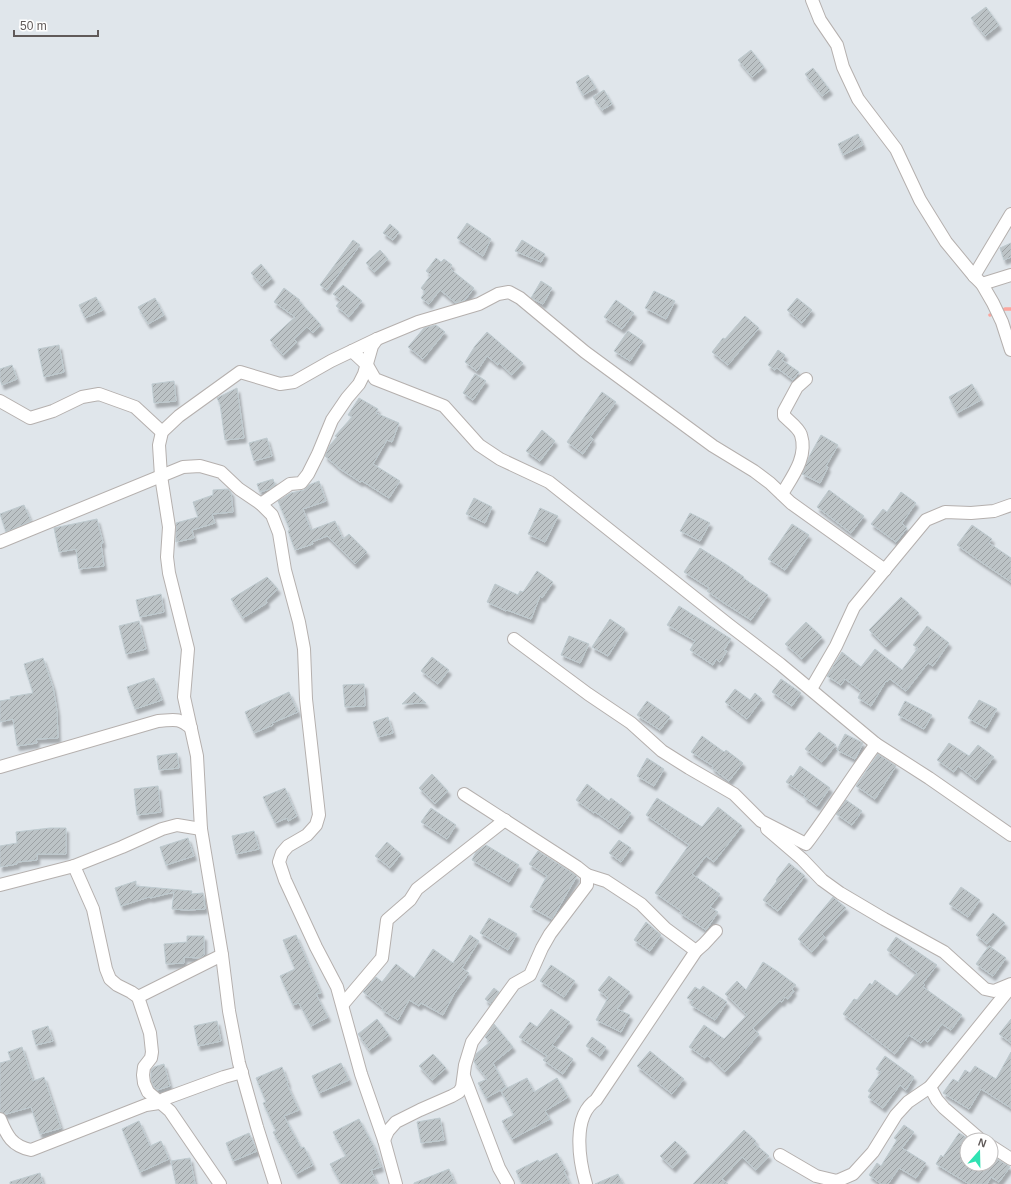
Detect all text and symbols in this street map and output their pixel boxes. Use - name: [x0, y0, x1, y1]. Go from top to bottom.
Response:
- scale bar: [14, 12, 98, 38]
- text: 50 m: [20, 19, 47, 33]
- north arrow: [959, 1132, 999, 1172]
- text: N: [977, 1136, 988, 1150]

